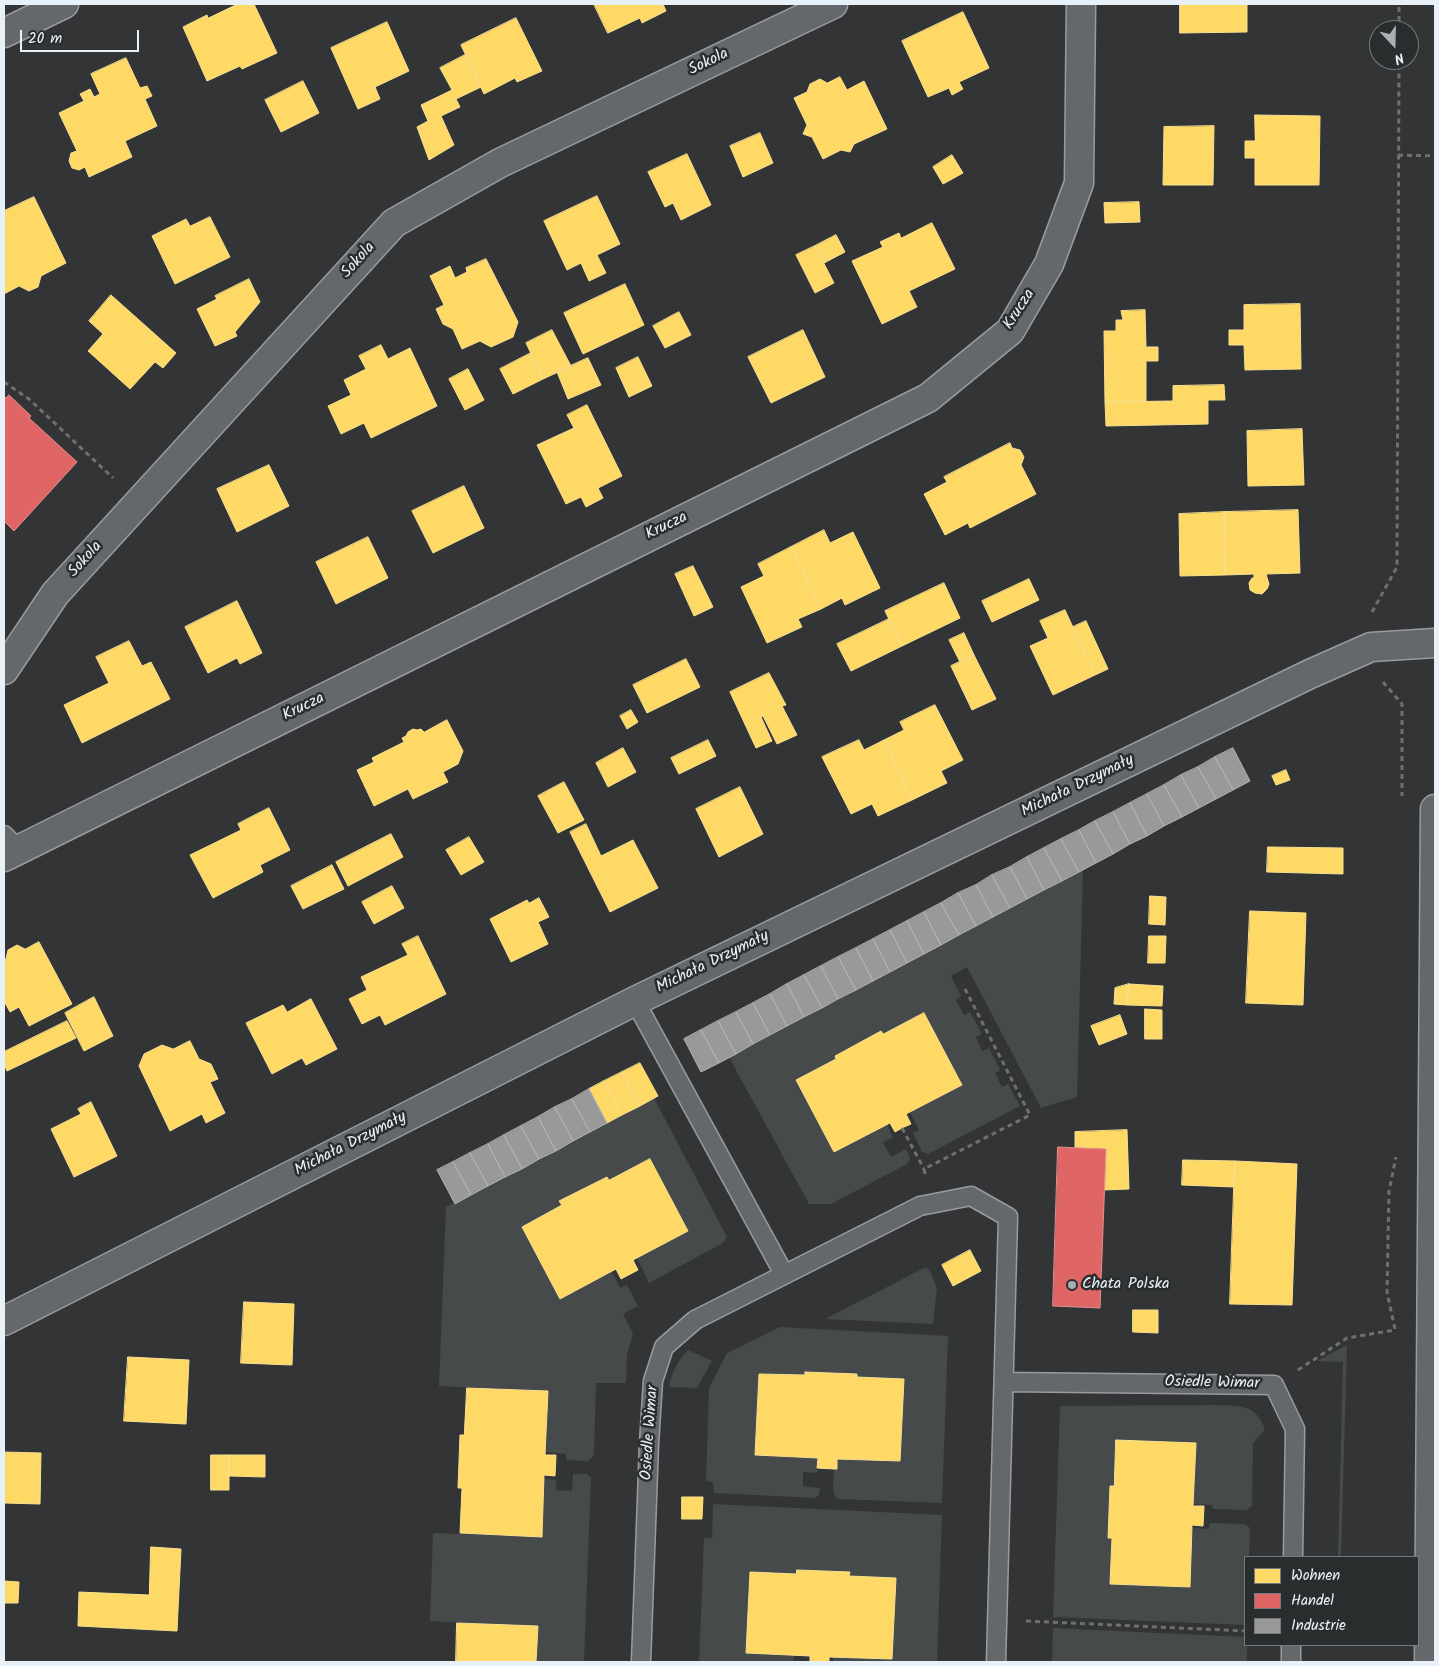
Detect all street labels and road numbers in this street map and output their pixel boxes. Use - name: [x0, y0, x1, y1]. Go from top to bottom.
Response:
- street label: Sokola: [686, 45, 732, 81]
- street label: Sokola: [338, 239, 380, 283]
- street label: Krucza: [1000, 286, 1040, 334]
- street label: Krucza: [643, 509, 691, 545]
- street label: Sokola: [65, 538, 107, 582]
- street label: Krucza: [280, 690, 328, 726]
- street label: Michała Drzymały: [1018, 751, 1138, 823]
- street label: Michała Drzymały: [653, 927, 773, 999]
- street label: Michała Drzymały: [292, 1109, 410, 1181]
- street label: Osiedle Wimar: [1164, 1374, 1260, 1394]
- street label: Osiedle Wimar: [638, 1385, 664, 1481]

